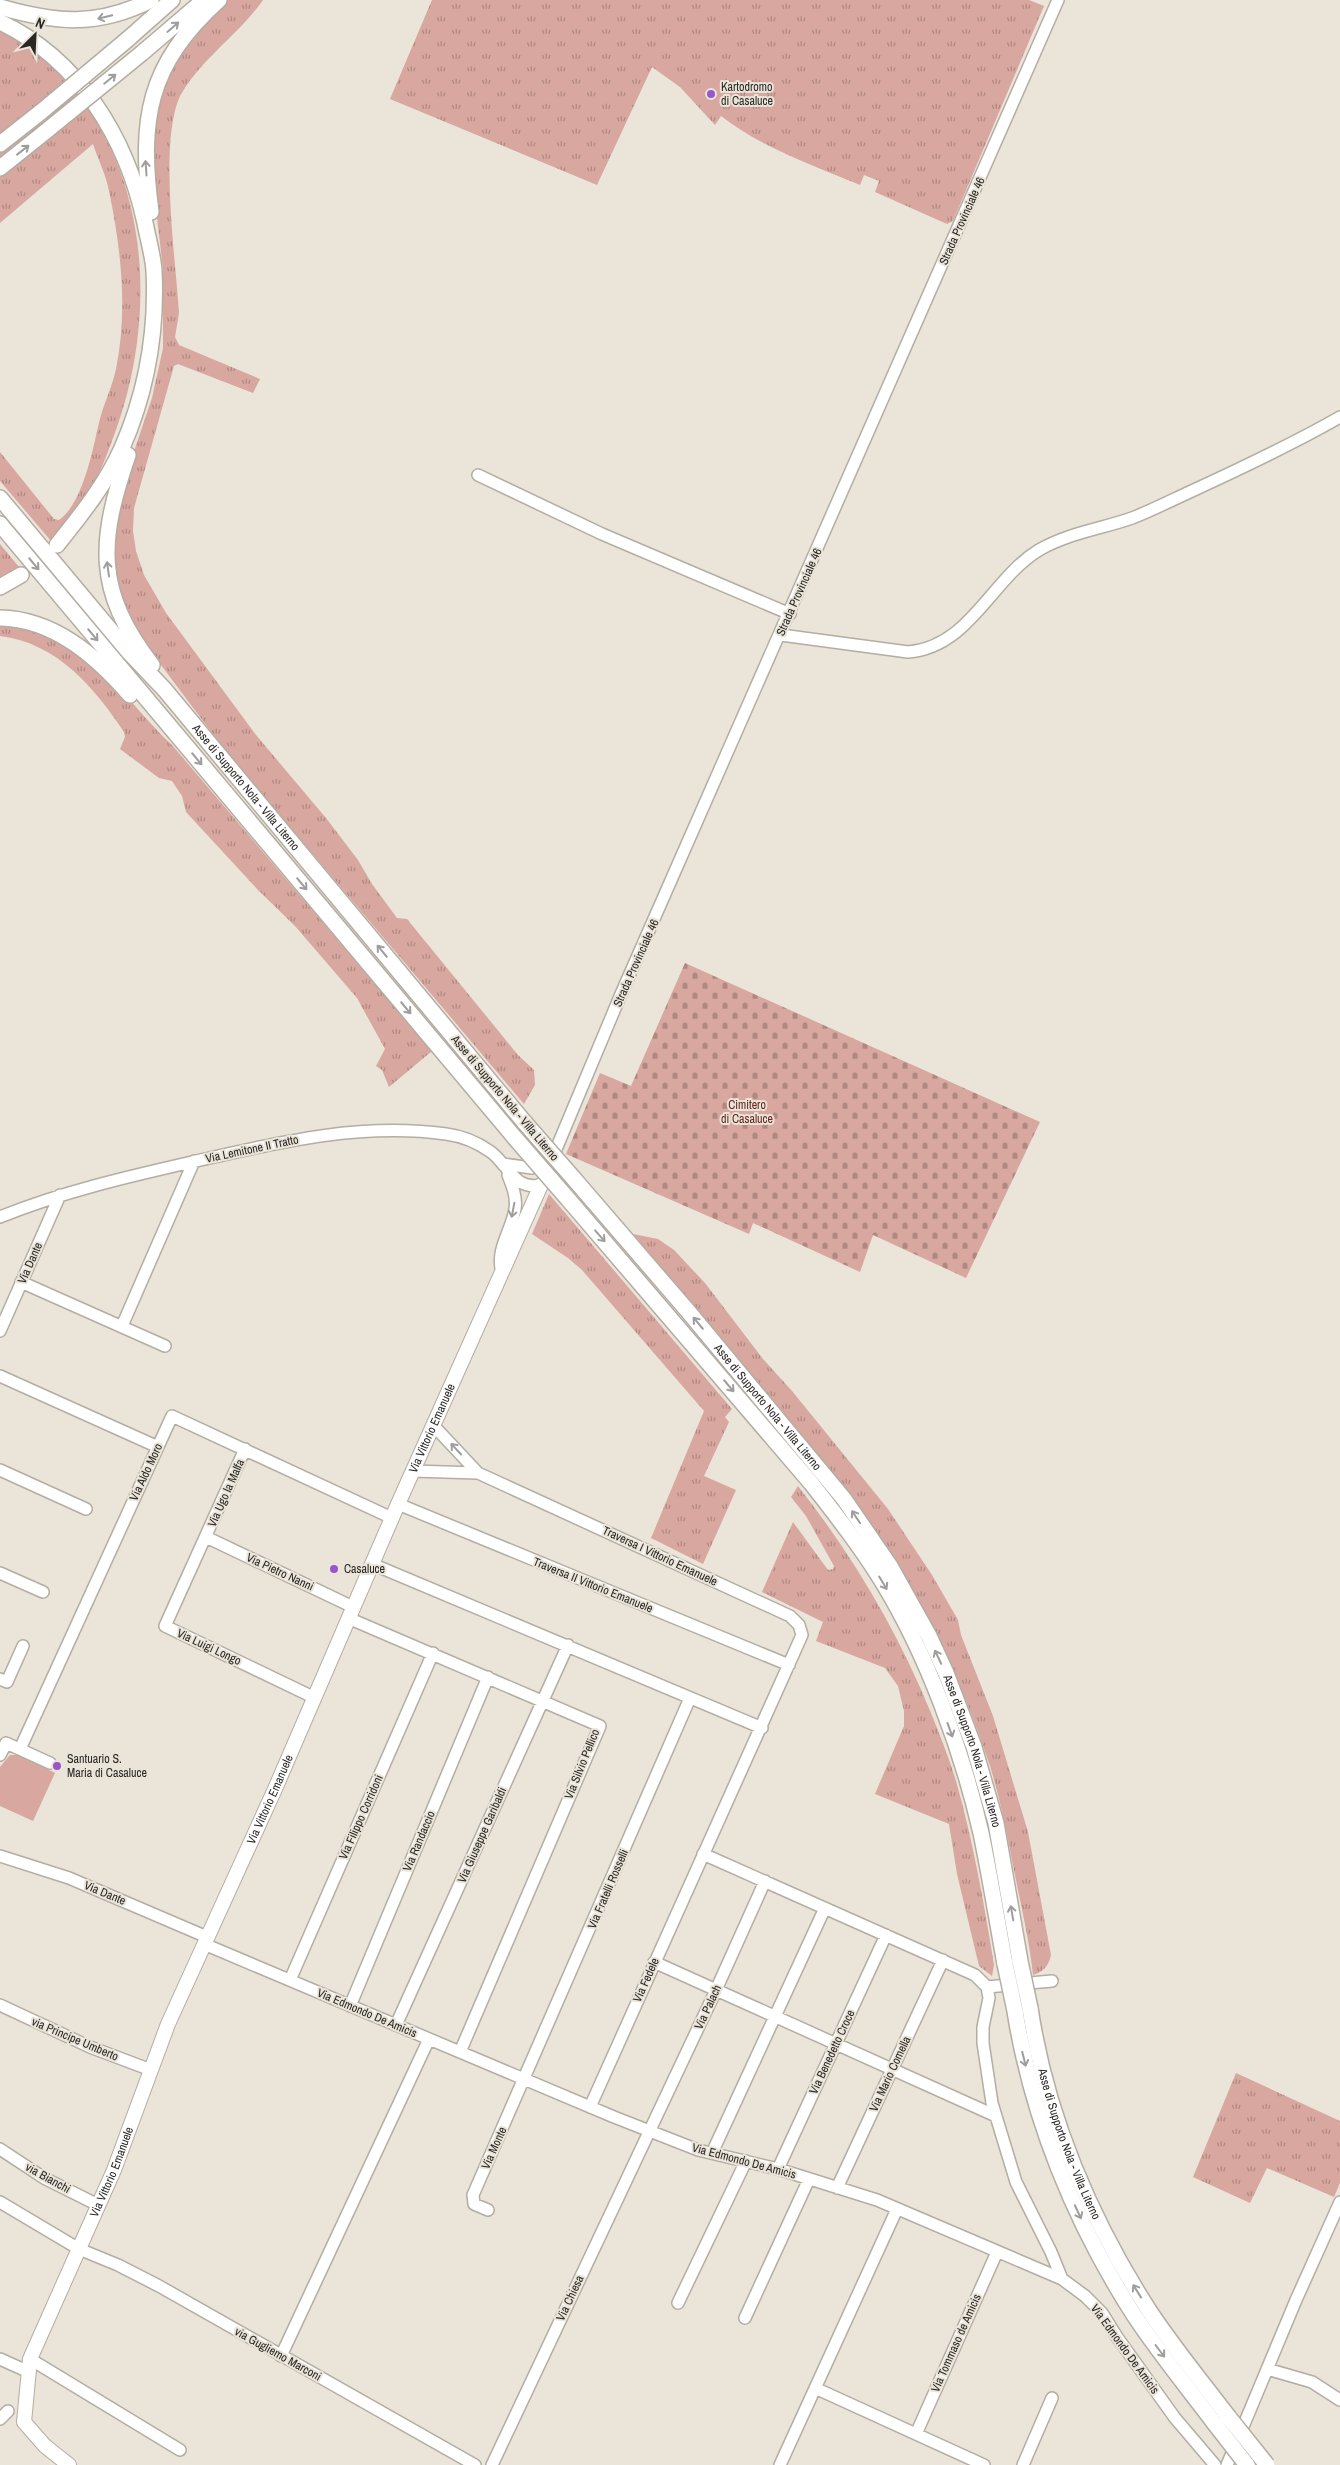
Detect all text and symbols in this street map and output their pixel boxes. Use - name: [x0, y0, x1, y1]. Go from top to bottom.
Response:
- north arrow: [10, 10, 60, 60]
- text: N: [33, 13, 48, 33]
- one-way arrow: [98, 13, 114, 22]
- one-way arrow: [166, 21, 179, 32]
- one-way arrow: [103, 74, 116, 85]
- place label: Kartodromo di Casaluce: [721, 79, 773, 109]
- marker: Kartodromo di Casaluce: [705, 88, 717, 100]
- one-way arrow: [16, 145, 30, 155]
- one-way arrow: [141, 160, 151, 176]
- street label: Strada Provinciale 46: [935, 175, 989, 267]
- street label: Strada Provinciale 46: [772, 546, 826, 638]
- one-way arrow: [29, 558, 40, 571]
- one-way arrow: [103, 561, 113, 577]
- one-way arrow: [88, 628, 99, 641]
- street label: Asse di Supporto Nola - Villa Literno: [188, 720, 303, 854]
- one-way arrow: [192, 753, 203, 766]
- one-way arrow: [296, 877, 307, 890]
- street label: Strada Provinciale 46: [609, 917, 663, 1009]
- one-way arrow: [376, 945, 387, 958]
- one-way arrow: [401, 1001, 412, 1014]
- street label: Asse di Supporto Nola - Villa Literno: [447, 1031, 562, 1164]
- park label: Cimitero di Casaluce: [721, 1097, 773, 1127]
- street label: Via Lemitone II Tratto: [204, 1131, 300, 1167]
- one-way arrow: [508, 1202, 518, 1218]
- one-way arrow: [594, 1230, 606, 1243]
- street label: Via Dante: [14, 1240, 46, 1286]
- one-way arrow: [693, 1317, 704, 1330]
- street label: Asse di Supporto Nola - Villa Literno: [710, 1340, 825, 1474]
- one-way arrow: [723, 1379, 734, 1392]
- street label: Via Vittorio Emanuele: [405, 1381, 459, 1475]
- street label: Via Aldo Moro: [126, 1441, 166, 1503]
- one-way arrow: [450, 1443, 462, 1456]
- street label: Via Ugo la Malfa: [204, 1456, 248, 1529]
- one-way arrow: [851, 1510, 861, 1524]
- street label: Traversa I Vittorio Emanuele: [600, 1522, 720, 1590]
- street label: Via Pietro Nanni: [244, 1549, 316, 1595]
- street label: Traversa II Vittorio Emanuele: [531, 1554, 655, 1616]
- place label: Casaluce: [344, 1561, 385, 1577]
- marker: Casaluce: [328, 1563, 340, 1575]
- one-way arrow: [878, 1575, 888, 1589]
- street label: Via Luigi Longo: [174, 1625, 244, 1669]
- one-way arrow: [933, 1650, 943, 1665]
- street label: Asse di Supporto Nola - Villa Literno: [939, 1672, 1005, 1829]
- one-way arrow: [946, 1722, 956, 1737]
- street label: Via Silvio Pellico: [561, 1727, 603, 1801]
- place label: Santuario S. Maria di Casaluce: [67, 1751, 147, 1781]
- street label: Via Vittorio Emanuele: [243, 1752, 297, 1847]
- marker: Santuario S. Maria di Casaluce: [51, 1760, 63, 1772]
- street label: Via Filippo Corridoni: [335, 1772, 387, 1862]
- street label: Via Giuseppe Garibaldi: [454, 1785, 510, 1885]
- street label: Via Randaccio: [399, 1808, 439, 1874]
- street label: Via Fratelli Rosselli: [584, 1847, 632, 1931]
- street label: Via Dante: [82, 1877, 128, 1909]
- one-way arrow: [1006, 1905, 1016, 1921]
- street label: Via Fedele: [629, 1955, 663, 2005]
- street label: Via Palach: [691, 1982, 725, 2032]
- street label: Via Edmondo De Amicis: [315, 1985, 419, 2041]
- street label: Via Benedetto Croce: [805, 2007, 859, 2097]
- street label: via Principe Umberto: [29, 2013, 121, 2065]
- street label: Via Mario Comella: [866, 2033, 915, 2114]
- one-way arrow: [1020, 2050, 1029, 2066]
- street label: Asse di Supporto Nola - Villa Literno: [1034, 2066, 1104, 2222]
- street label: Via Monte: [478, 2124, 510, 2172]
- street label: Via Vittorio Emanuele: [86, 2125, 137, 2220]
- street label: Via Edmondo De Amicis: [690, 2139, 798, 2183]
- street label: via Bianchi: [23, 2159, 73, 2197]
- one-way arrow: [1073, 2204, 1083, 2219]
- street label: Via Chiesa: [552, 2272, 588, 2323]
- one-way arrow: [1132, 2284, 1142, 2298]
- street label: Via Tommaso de Amicis: [927, 2291, 985, 2395]
- street label: Via Edmondo De Amicis: [1087, 2301, 1163, 2397]
- street label: via Gugliemo Marconi: [232, 2324, 324, 2384]
- one-way arrow: [1155, 2344, 1165, 2358]

